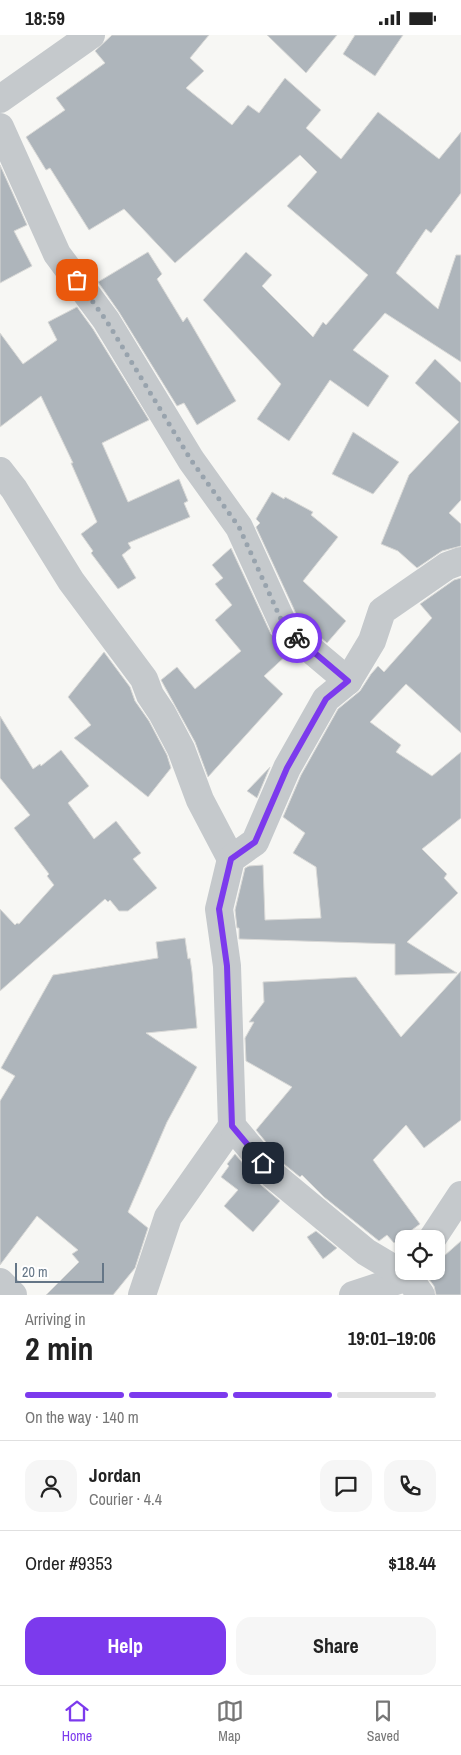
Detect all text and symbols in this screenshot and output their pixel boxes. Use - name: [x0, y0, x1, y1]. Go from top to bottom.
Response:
- text: 18:59: [25, 5, 65, 31]
- pin: [56, 259, 98, 301]
- icon: bag: [63, 266, 91, 294]
- courier: [272, 613, 322, 663]
- icon: bike: [283, 624, 311, 652]
- pin: [242, 1142, 284, 1184]
- icon: home: [249, 1149, 277, 1177]
- map controls: [395, 1230, 445, 1280]
- button: locate: [395, 1230, 445, 1280]
- scale bar: [15, 1260, 104, 1283]
- text: 20 m: [22, 1263, 48, 1281]
- text: Arriving in: [25, 1308, 86, 1330]
- text: 19:01–19:06: [348, 1325, 436, 1351]
- text: 2 min: [25, 1327, 94, 1370]
- text: On the way · 140 m: [25, 1406, 139, 1428]
- button: person: [25, 1460, 77, 1512]
- button: chat: [320, 1460, 372, 1512]
- button: phone: [384, 1460, 436, 1512]
- text: Jordan: [89, 1462, 141, 1488]
- text: Courier · 4.4: [89, 1488, 162, 1510]
- text: Order #9353: [25, 1550, 112, 1576]
- text: $18.44: [388, 1550, 436, 1576]
- button: Help: [25, 1617, 226, 1675]
- button: Share: [236, 1617, 436, 1675]
- tab: Home: [62, 1697, 92, 1745]
- tab: Map: [216, 1697, 244, 1745]
- tab: Saved: [367, 1697, 399, 1745]

